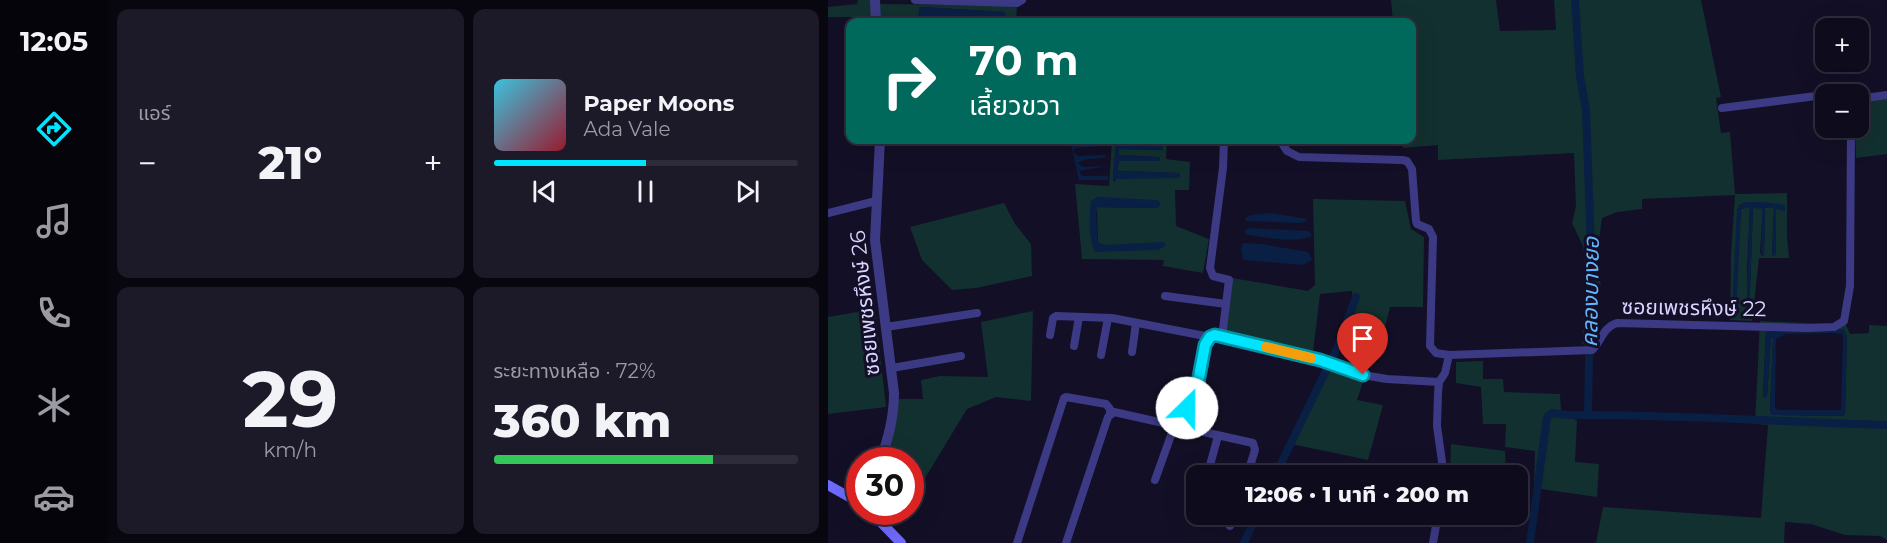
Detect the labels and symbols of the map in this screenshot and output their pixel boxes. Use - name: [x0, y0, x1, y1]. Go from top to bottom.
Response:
- street label: ซอยเพชรหึงษ์ 26: [844, 229, 885, 377]
- water label: คลองบางยอ: [1576, 235, 1605, 347]
- street label: ซอยเพชรหึงษ์ 22: [1621, 294, 1767, 321]
- pin: [1337, 313, 1388, 375]
- position arrow: [1155, 376, 1219, 440]
- speed limit sign: 30: [846, 447, 924, 525]

